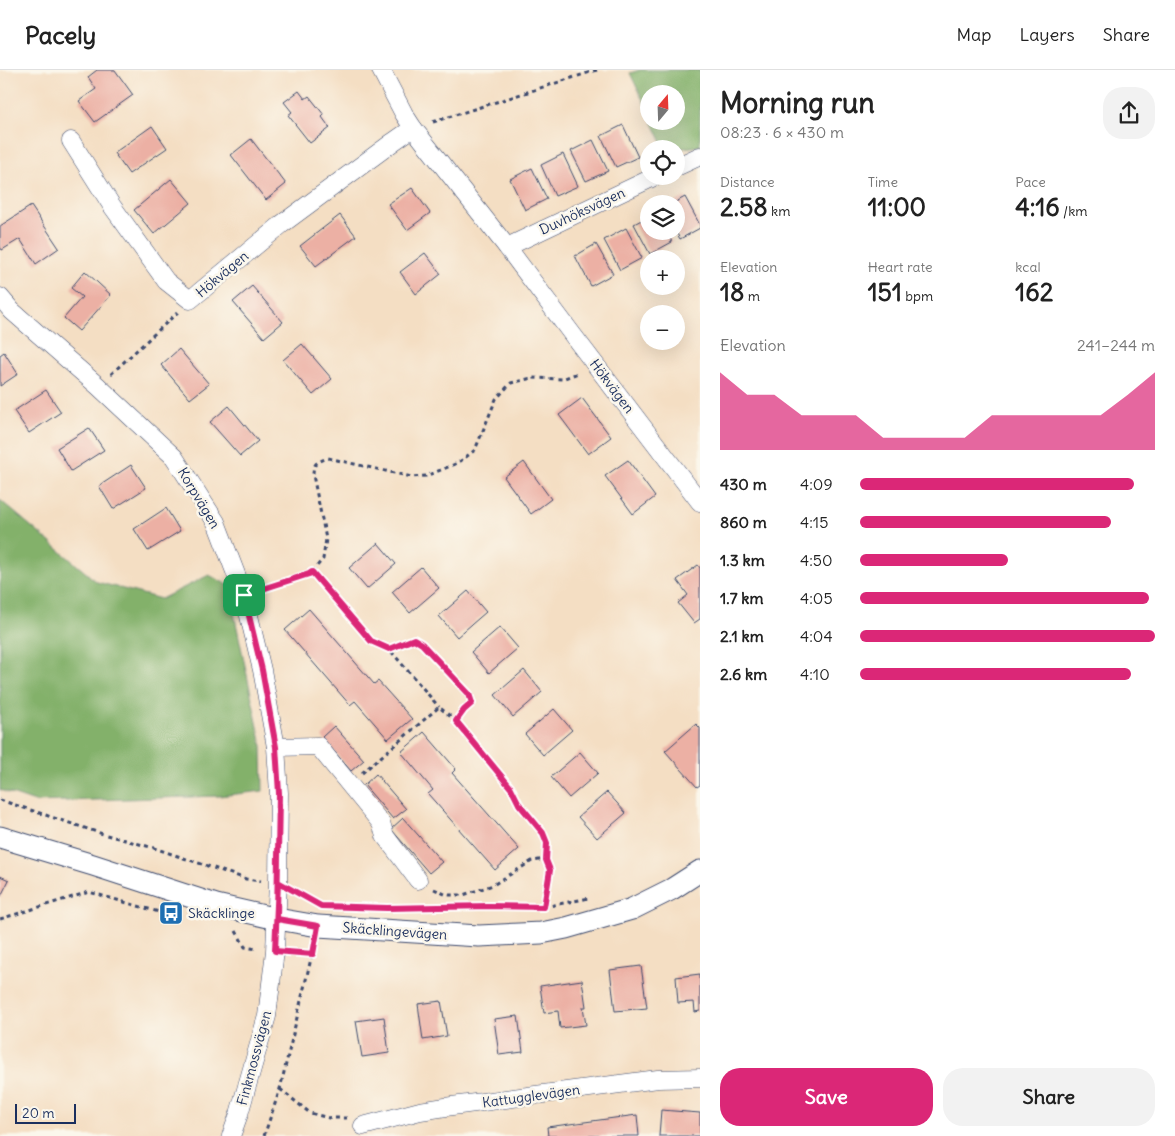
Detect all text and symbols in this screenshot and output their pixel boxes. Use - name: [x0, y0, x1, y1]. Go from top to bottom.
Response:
- text: Pacely: [25, 20, 96, 50]
- text: Map: [956, 23, 991, 46]
- text: Layers: [1019, 23, 1075, 46]
- text: Share: [1103, 23, 1150, 46]
- north arrow: [640, 85, 685, 130]
- map controls: [640, 85, 685, 350]
- text: Morning run: [720, 85, 875, 121]
- button: share: [1103, 87, 1155, 139]
- text: 08:23 · 6 × 430 m: [720, 122, 844, 142]
- button: locate: [640, 140, 685, 185]
- text: Distance: [720, 173, 775, 191]
- text: Time: [868, 173, 898, 191]
- text: Pace: [1015, 173, 1046, 191]
- street label: Duvhöksvägen: [536, 183, 628, 239]
- text: 2.58: [720, 191, 768, 223]
- text: 11:00: [868, 191, 926, 223]
- text: 4:16: [1015, 191, 1060, 223]
- button: layers: [640, 195, 685, 240]
- text: km: [768, 202, 790, 220]
- text: /km: [1060, 202, 1088, 220]
- street label: Hökvägen: [192, 247, 252, 301]
- button: +: [640, 250, 685, 295]
- text: Elevation: [720, 258, 777, 276]
- text: Heart rate: [868, 258, 933, 276]
- text: kcal: [1015, 258, 1041, 276]
- text: 18: [720, 276, 744, 308]
- text: 151: [868, 276, 902, 308]
- text: 162: [1015, 276, 1053, 308]
- text: m: [744, 287, 760, 305]
- text: bpm: [902, 287, 933, 305]
- button: −: [640, 305, 685, 350]
- text: Elevation: [720, 335, 786, 355]
- text: 241–244 m: [1077, 335, 1155, 355]
- street label: Hökvägen: [586, 355, 638, 417]
- street label: Korpvägen: [174, 464, 224, 532]
- text: 430 m: [720, 474, 767, 494]
- text: 4:09: [800, 474, 833, 494]
- text: 860 m: [720, 512, 767, 532]
- text: 4:15: [800, 512, 828, 532]
- text: 1.3 km: [720, 550, 765, 570]
- text: 4:50: [800, 550, 833, 570]
- pin: [223, 574, 265, 616]
- icon: arrive: [230, 581, 258, 609]
- text: 1.7 km: [720, 588, 764, 608]
- text: 4:05: [800, 588, 833, 608]
- text: 2.1 km: [720, 626, 764, 646]
- text: 4:04: [800, 626, 833, 646]
- text: 2.6 km: [720, 664, 767, 684]
- text: 4:10: [800, 664, 830, 684]
- bus stop icon: Skäcklinge: [158, 900, 184, 926]
- place label: Skäcklinge: [188, 904, 255, 922]
- street label: Skäcklingevägen: [342, 918, 448, 944]
- street label: Finkmossvägen: [233, 1009, 275, 1107]
- button: Save: [720, 1068, 933, 1126]
- button: Share: [943, 1068, 1155, 1126]
- street label: Kattugglevägen: [481, 1080, 581, 1112]
- scale bar: [15, 1101, 76, 1124]
- text: 20 m: [22, 1104, 55, 1122]

